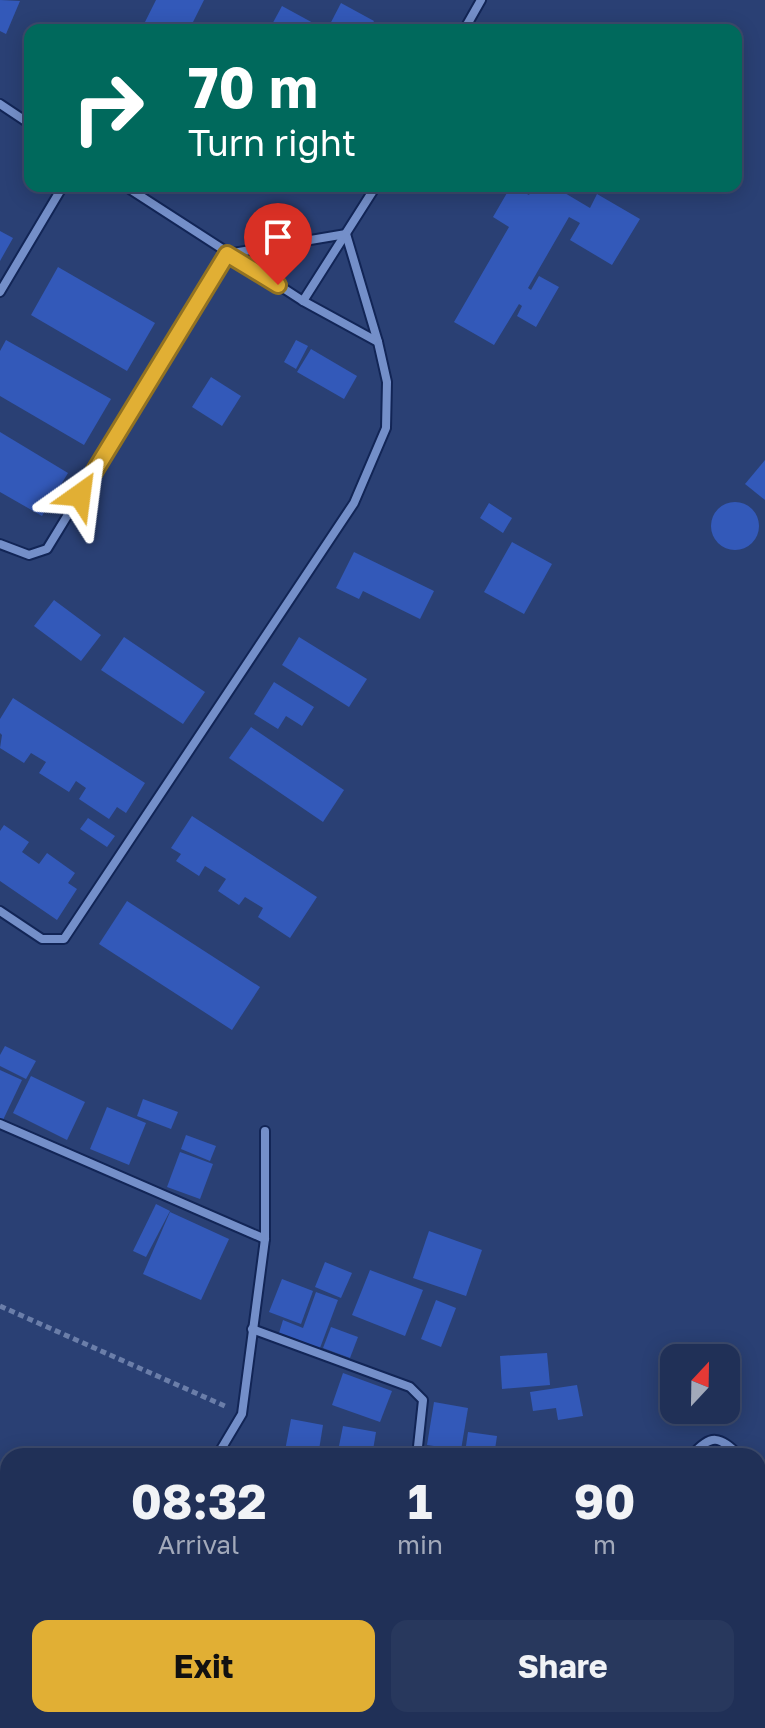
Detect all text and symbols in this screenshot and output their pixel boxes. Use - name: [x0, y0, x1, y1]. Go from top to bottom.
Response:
- text: 70 m: [188, 53, 318, 120]
- icon: right: [56, 56, 160, 160]
- text: Turn right: [188, 121, 356, 164]
- pin: [244, 203, 312, 285]
- icon: arrive: [256, 215, 300, 259]
- position arrow: [38, 453, 122, 537]
- north arrow: [660, 1344, 740, 1424]
- map controls: [660, 1344, 740, 1424]
- text: 08:32: [131, 1472, 266, 1530]
- text: 1: [408, 1472, 432, 1530]
- text: 90: [574, 1472, 635, 1530]
- text: Arrival: [158, 1529, 239, 1560]
- text: min: [397, 1529, 443, 1560]
- text: m: [593, 1529, 616, 1560]
- button: Exit: [32, 1620, 375, 1712]
- button: Share: [391, 1620, 734, 1712]

